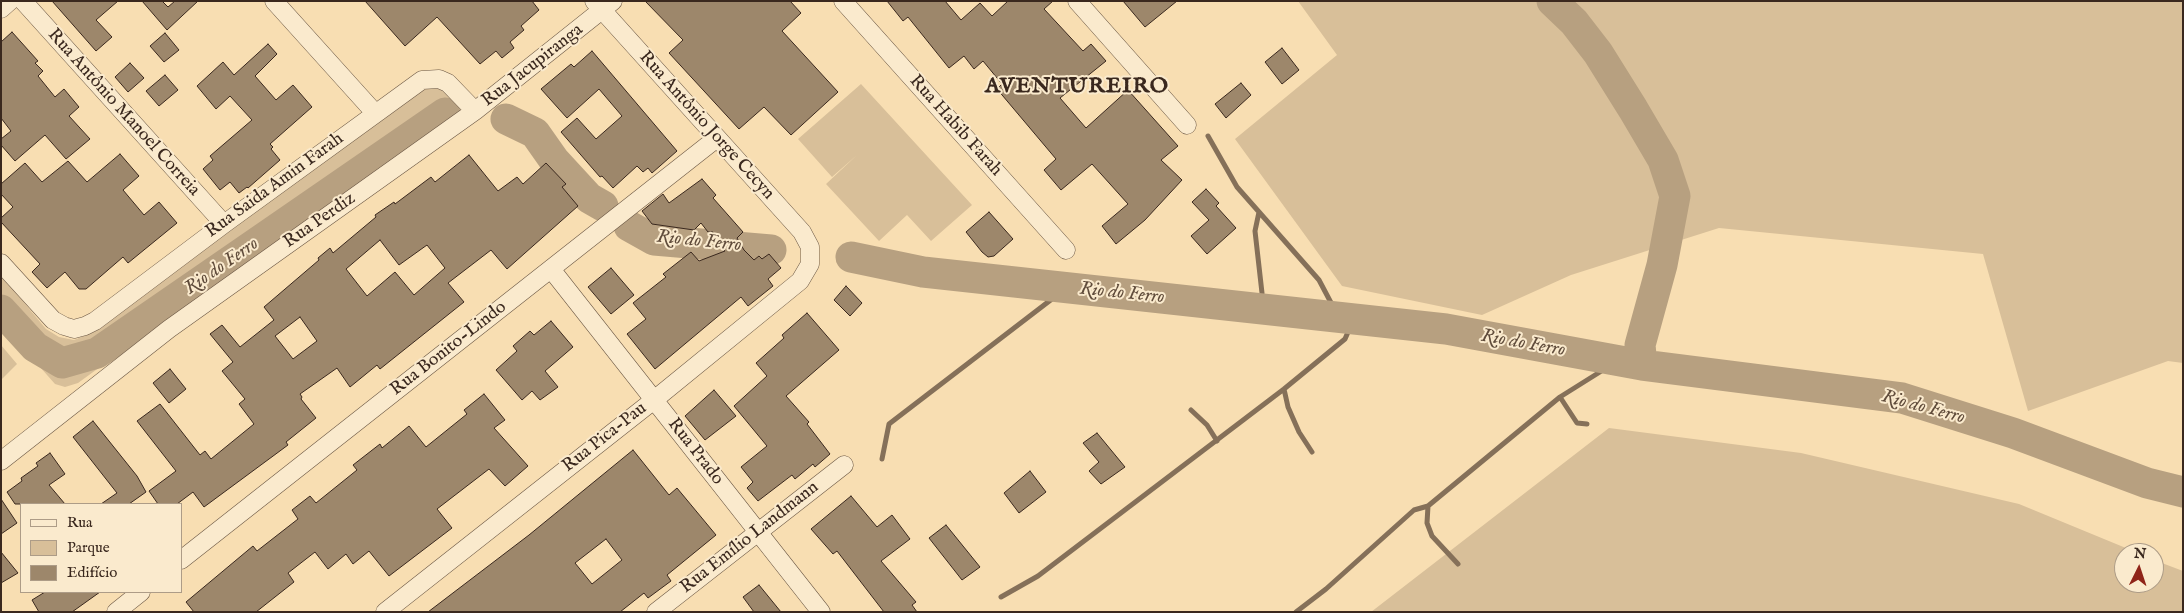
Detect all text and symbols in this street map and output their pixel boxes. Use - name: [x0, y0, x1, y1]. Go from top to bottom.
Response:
- street label: Rua Jacupiranga: [478, 20, 588, 112]
- street label: Rua Antônio Manoel Correia: [42, 25, 204, 201]
- street label: Rua Antônio Jorge Cecyn: [634, 47, 778, 205]
- street label: Rua Habib Farah: [904, 71, 1006, 181]
- district label: AVENTUREIRO: [984, 74, 1170, 100]
- street label: Rua Saida Amin Farah: [202, 129, 348, 243]
- street label: Rua Perdiz: [280, 189, 360, 253]
- water label: Rio do Ferro: [656, 226, 742, 258]
- water label: Rio do Ferro: [181, 233, 263, 301]
- water label: Rio do Ferro: [1079, 278, 1165, 310]
- street label: Rua Bonito-Lindo: [387, 297, 511, 401]
- water label: Rio do Ferro: [1479, 325, 1567, 363]
- water label: Rio do Ferro: [1879, 386, 1967, 430]
- street label: Rua Pica-Pau: [559, 398, 651, 478]
- street label: Rua Prado: [662, 414, 728, 490]
- street label: Rua Emílio Landmann: [676, 477, 824, 599]
- legend: [20, 503, 182, 593]
- text: Rua: [67, 513, 93, 532]
- text: Parque: [67, 538, 110, 557]
- north arrow: [2114, 543, 2164, 593]
- text: N: [2133, 545, 2147, 563]
- text: Edifício: [67, 563, 117, 582]

